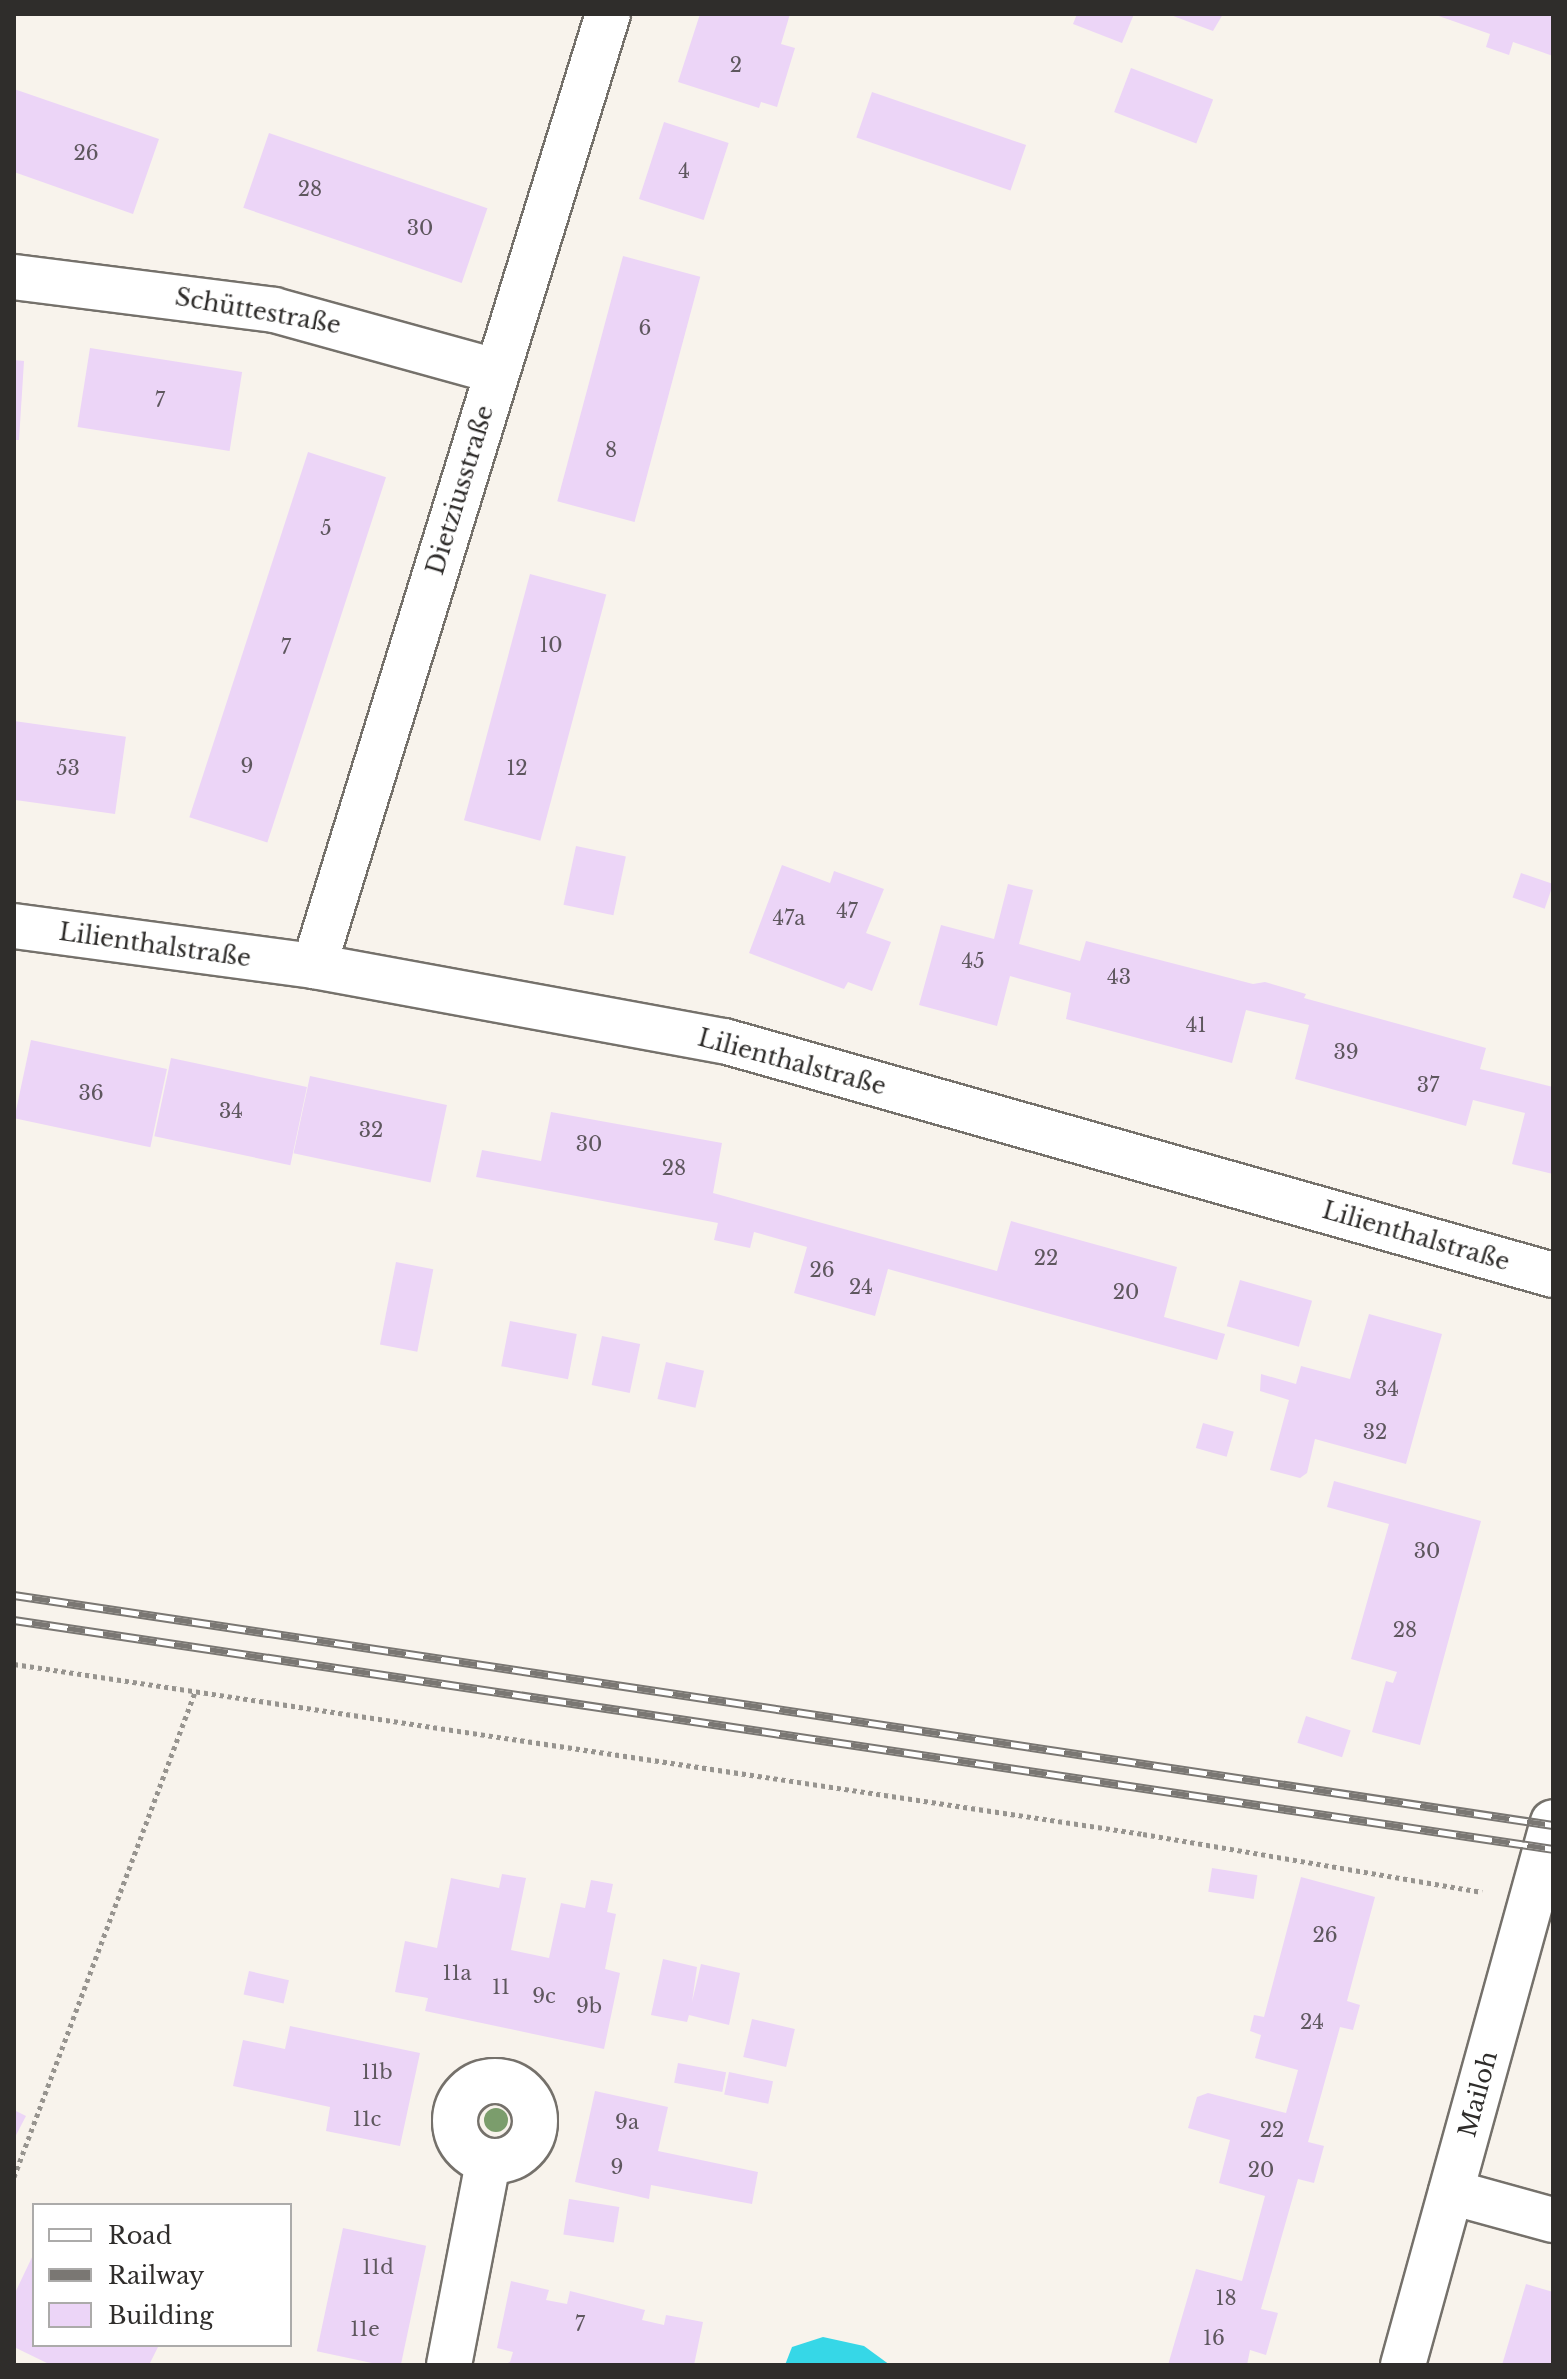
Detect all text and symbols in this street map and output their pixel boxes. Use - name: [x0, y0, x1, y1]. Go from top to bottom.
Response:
- house number: 2: [730, 53, 742, 77]
- house number: 26: [73, 141, 99, 165]
- house number: 4: [678, 159, 690, 183]
- house number: 28: [298, 177, 322, 201]
- house number: 30: [407, 216, 433, 240]
- street label: Schüttestraße: [173, 282, 343, 340]
- house number: 6: [639, 316, 651, 340]
- house number: 7: [155, 388, 165, 412]
- street label: Dietziusstraße: [421, 402, 499, 578]
- house number: 8: [605, 438, 617, 462]
- house number: 5: [320, 516, 332, 540]
- house number: 10: [539, 633, 563, 657]
- house number: 7: [281, 635, 291, 659]
- house number: 9: [241, 754, 253, 778]
- house number: 53: [56, 756, 80, 780]
- house number: 12: [506, 756, 528, 780]
- house number: 47: [836, 899, 858, 923]
- house number: 47a: [773, 906, 805, 930]
- street label: Lilienthalstraße: [57, 917, 253, 973]
- house number: 45: [961, 949, 985, 973]
- house number: 43: [1107, 965, 1131, 989]
- house number: 41: [1186, 1013, 1206, 1037]
- street label: Lilienthalstraße: [695, 1023, 889, 1101]
- house number: 39: [1333, 1040, 1359, 1064]
- house number: 37: [1417, 1073, 1439, 1097]
- house number: 36: [78, 1081, 104, 1105]
- house number: 34: [219, 1099, 243, 1123]
- house number: 32: [359, 1118, 383, 1142]
- house number: 30: [576, 1132, 602, 1156]
- house number: 28: [662, 1156, 686, 1180]
- street label: Lilienthalstraße: [1319, 1195, 1513, 1277]
- house number: 22: [1034, 1246, 1058, 1270]
- house number: 26: [809, 1258, 835, 1282]
- house number: 24: [849, 1275, 873, 1299]
- house number: 20: [1113, 1280, 1139, 1304]
- house number: 34: [1375, 1377, 1399, 1401]
- house number: 32: [1363, 1420, 1387, 1444]
- house number: 30: [1414, 1539, 1440, 1563]
- house number: 28: [1393, 1618, 1417, 1642]
- house number: 26: [1312, 1923, 1338, 1947]
- house number: 11a: [443, 1961, 471, 1985]
- house number: 11: [492, 1975, 510, 1999]
- house number: 9c: [532, 1984, 556, 2008]
- house number: 9b: [576, 1994, 602, 2018]
- house number: 24: [1300, 2010, 1324, 2034]
- street label: Mailoh: [1453, 2048, 1503, 2140]
- house number: 11b: [362, 2060, 392, 2084]
- house number: 11c: [353, 2107, 381, 2131]
- house number: 9a: [615, 2110, 639, 2134]
- house number: 22: [1260, 2118, 1284, 2142]
- house number: 9: [611, 2155, 623, 2179]
- house number: 20: [1248, 2158, 1274, 2182]
- legend: [32, 2203, 292, 2347]
- text: Road: [108, 2221, 172, 2250]
- house number: 11d: [362, 2255, 394, 2279]
- text: Railway: [108, 2261, 204, 2290]
- house number: 18: [1215, 2286, 1237, 2310]
- text: Building: [108, 2301, 214, 2330]
- house number: 7: [575, 2312, 585, 2336]
- house number: 11e: [350, 2317, 380, 2341]
- house number: 16: [1203, 2326, 1225, 2350]

